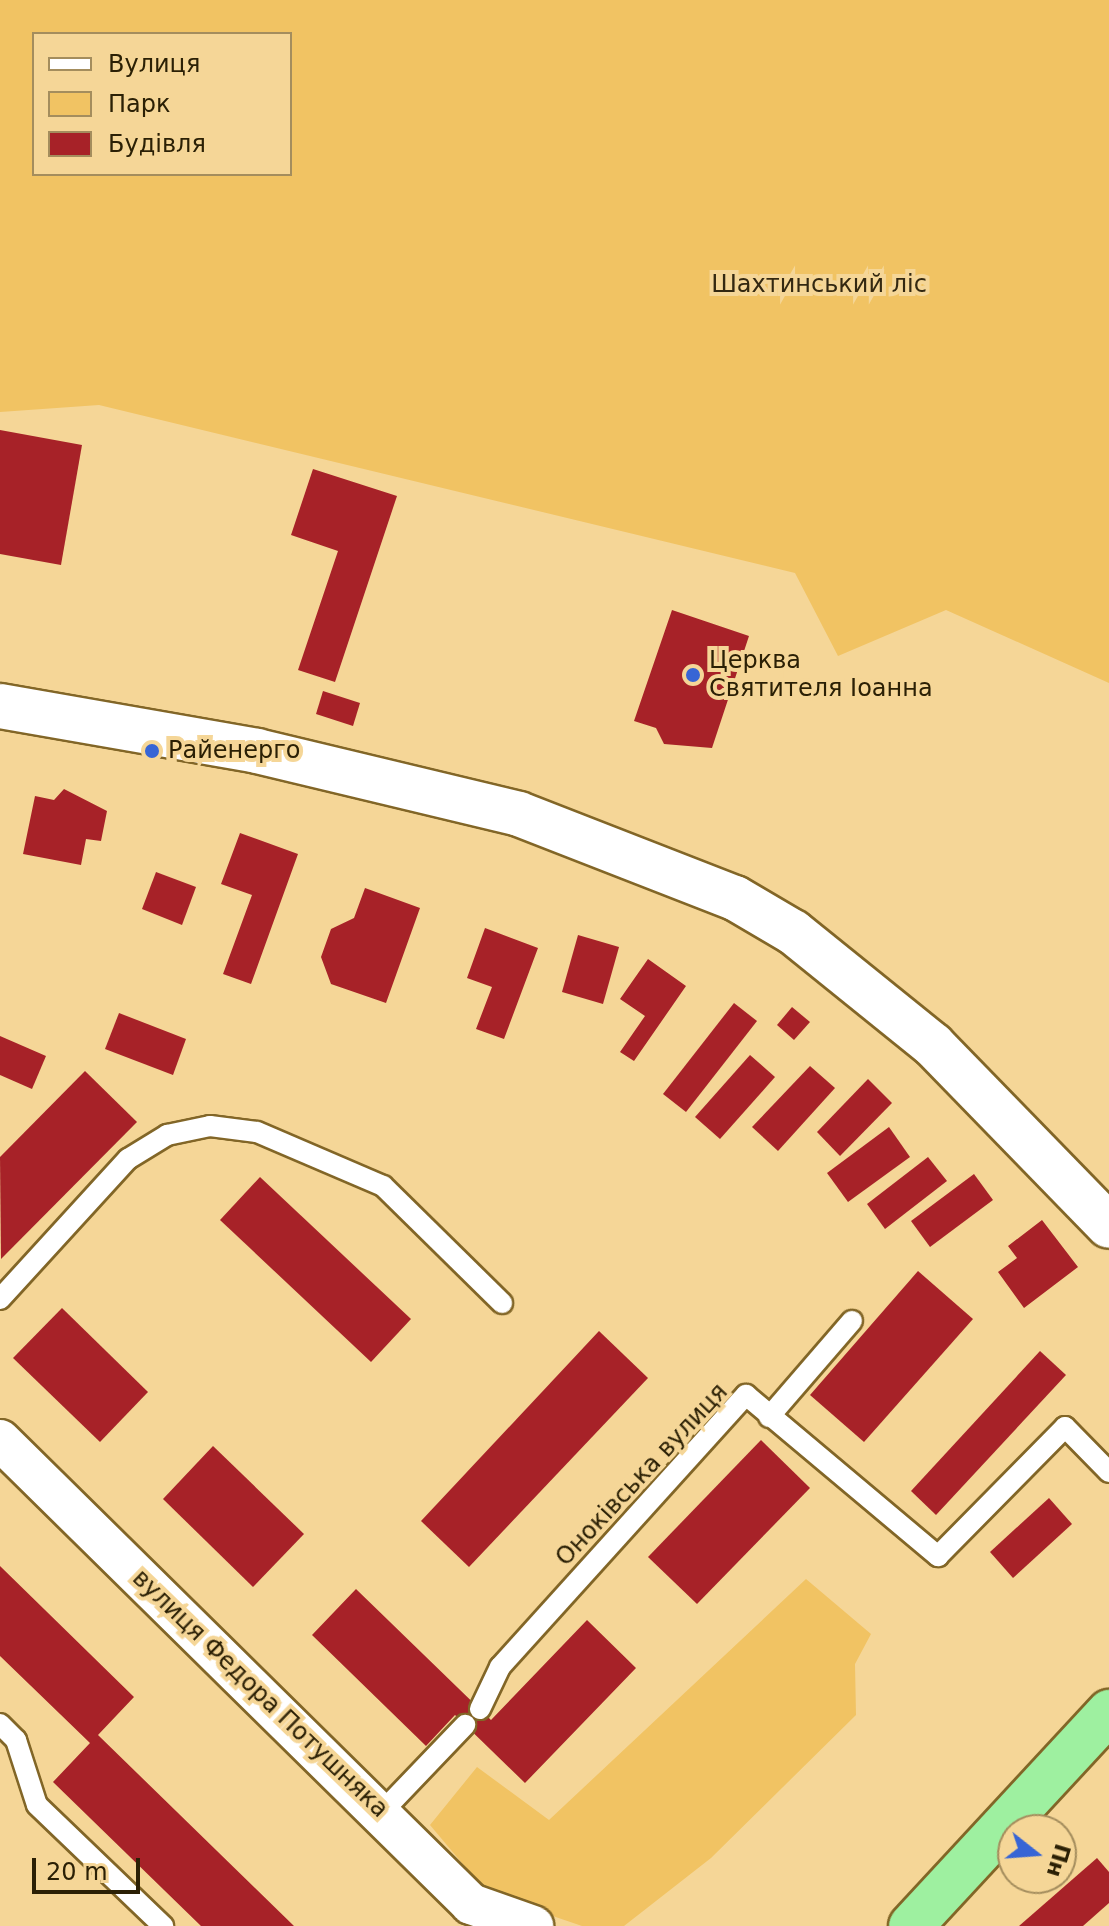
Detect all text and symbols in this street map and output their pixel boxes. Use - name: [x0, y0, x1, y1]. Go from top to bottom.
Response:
- legend: [32, 32, 292, 176]
- text: Вулиця: [108, 50, 200, 78]
- text: Парк: [108, 90, 170, 118]
- text: Будівля: [108, 130, 206, 158]
- park label: Шахтинський ліс: [711, 271, 927, 299]
- place label: Церква Святителя Іоанна: [709, 647, 933, 703]
- marker: Церква Святителя Іоанна: [684, 666, 702, 684]
- place label: Райенерго: [168, 737, 301, 765]
- marker: Райенерго: [143, 742, 161, 760]
- street label: Оноківська вулиця: [550, 1378, 734, 1572]
- street label: вулиця Федора Потушняка: [126, 1564, 394, 1824]
- north arrow: [997, 1814, 1077, 1894]
- text: Пн: [1042, 1841, 1075, 1880]
- scale bar: [36, 1842, 144, 1892]
- text: 20 m: [46, 1858, 108, 1886]

